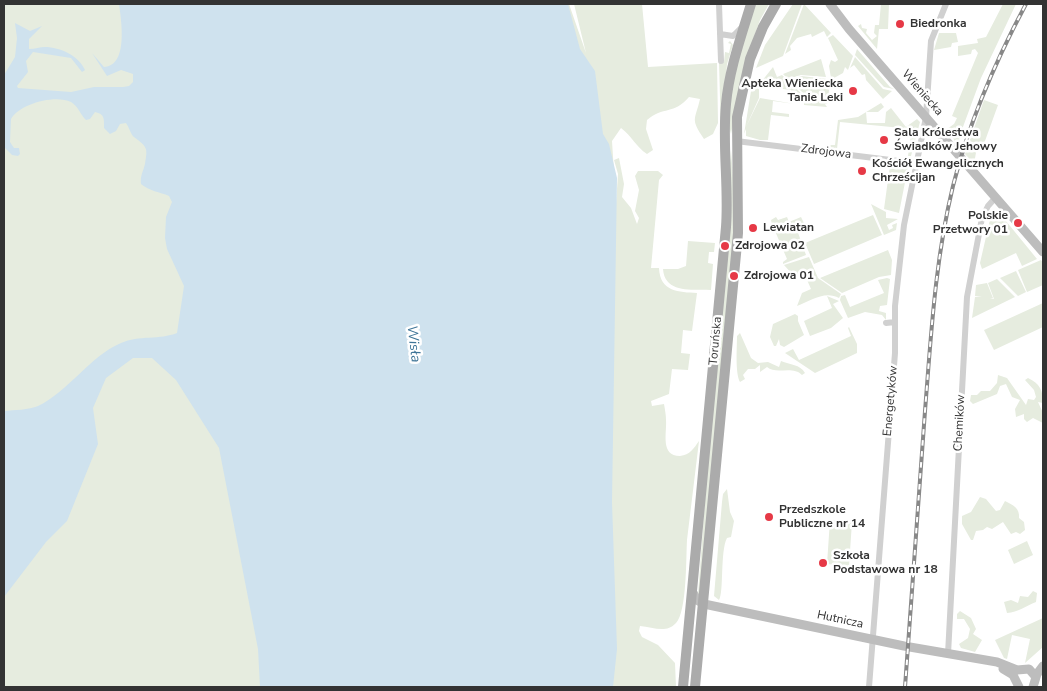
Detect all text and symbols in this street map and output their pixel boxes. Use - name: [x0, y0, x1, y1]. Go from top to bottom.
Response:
- place label: Biedronka: [910, 17, 966, 31]
- marker: Biedronka: [894, 18, 906, 30]
- street label: Wieniecka: [898, 67, 946, 119]
- place label: Apteka Wieniecka Tanie Leki: [742, 77, 843, 105]
- marker: Apteka Wieniecka Tanie Leki: [847, 85, 859, 97]
- place label: Sala Królestwa Świadków Jehowy: [894, 126, 997, 154]
- marker: Sala Królestwa Świadków Jehowy: [878, 134, 890, 146]
- street label: Zdrojowa: [800, 142, 852, 162]
- place label: Kościół Ewangelicznych Chrześcijan: [872, 157, 1004, 185]
- marker: Kościół Ewangelicznych Chrześcijan: [856, 165, 868, 177]
- place label: Polskie Przetwory 01: [933, 209, 1008, 237]
- marker: Polskie Przetwory 01: [1012, 217, 1024, 229]
- place label: Lewiatan: [763, 221, 814, 235]
- marker: Lewiatan: [747, 222, 759, 234]
- place label: Zdrojowa 02: [735, 239, 805, 253]
- marker: Zdrojowa 02: [719, 240, 731, 252]
- place label: Zdrojowa 01: [744, 269, 814, 283]
- marker: Zdrojowa 01: [728, 270, 740, 282]
- street label: Toruńska: [707, 316, 725, 366]
- water label: Wisła: [402, 325, 424, 363]
- street label: Energetyków: [881, 365, 901, 437]
- street label: Chemików: [951, 394, 969, 452]
- place label: Przedszkole Publiczne nr 14: [779, 503, 865, 531]
- marker: Przedszkole Publiczne nr 14: [763, 511, 775, 523]
- place label: Szkoła Podstawowa nr 18: [833, 549, 938, 577]
- marker: Szkoła Podstawowa nr 18: [817, 557, 829, 569]
- street label: Hutnicza: [815, 608, 865, 632]

